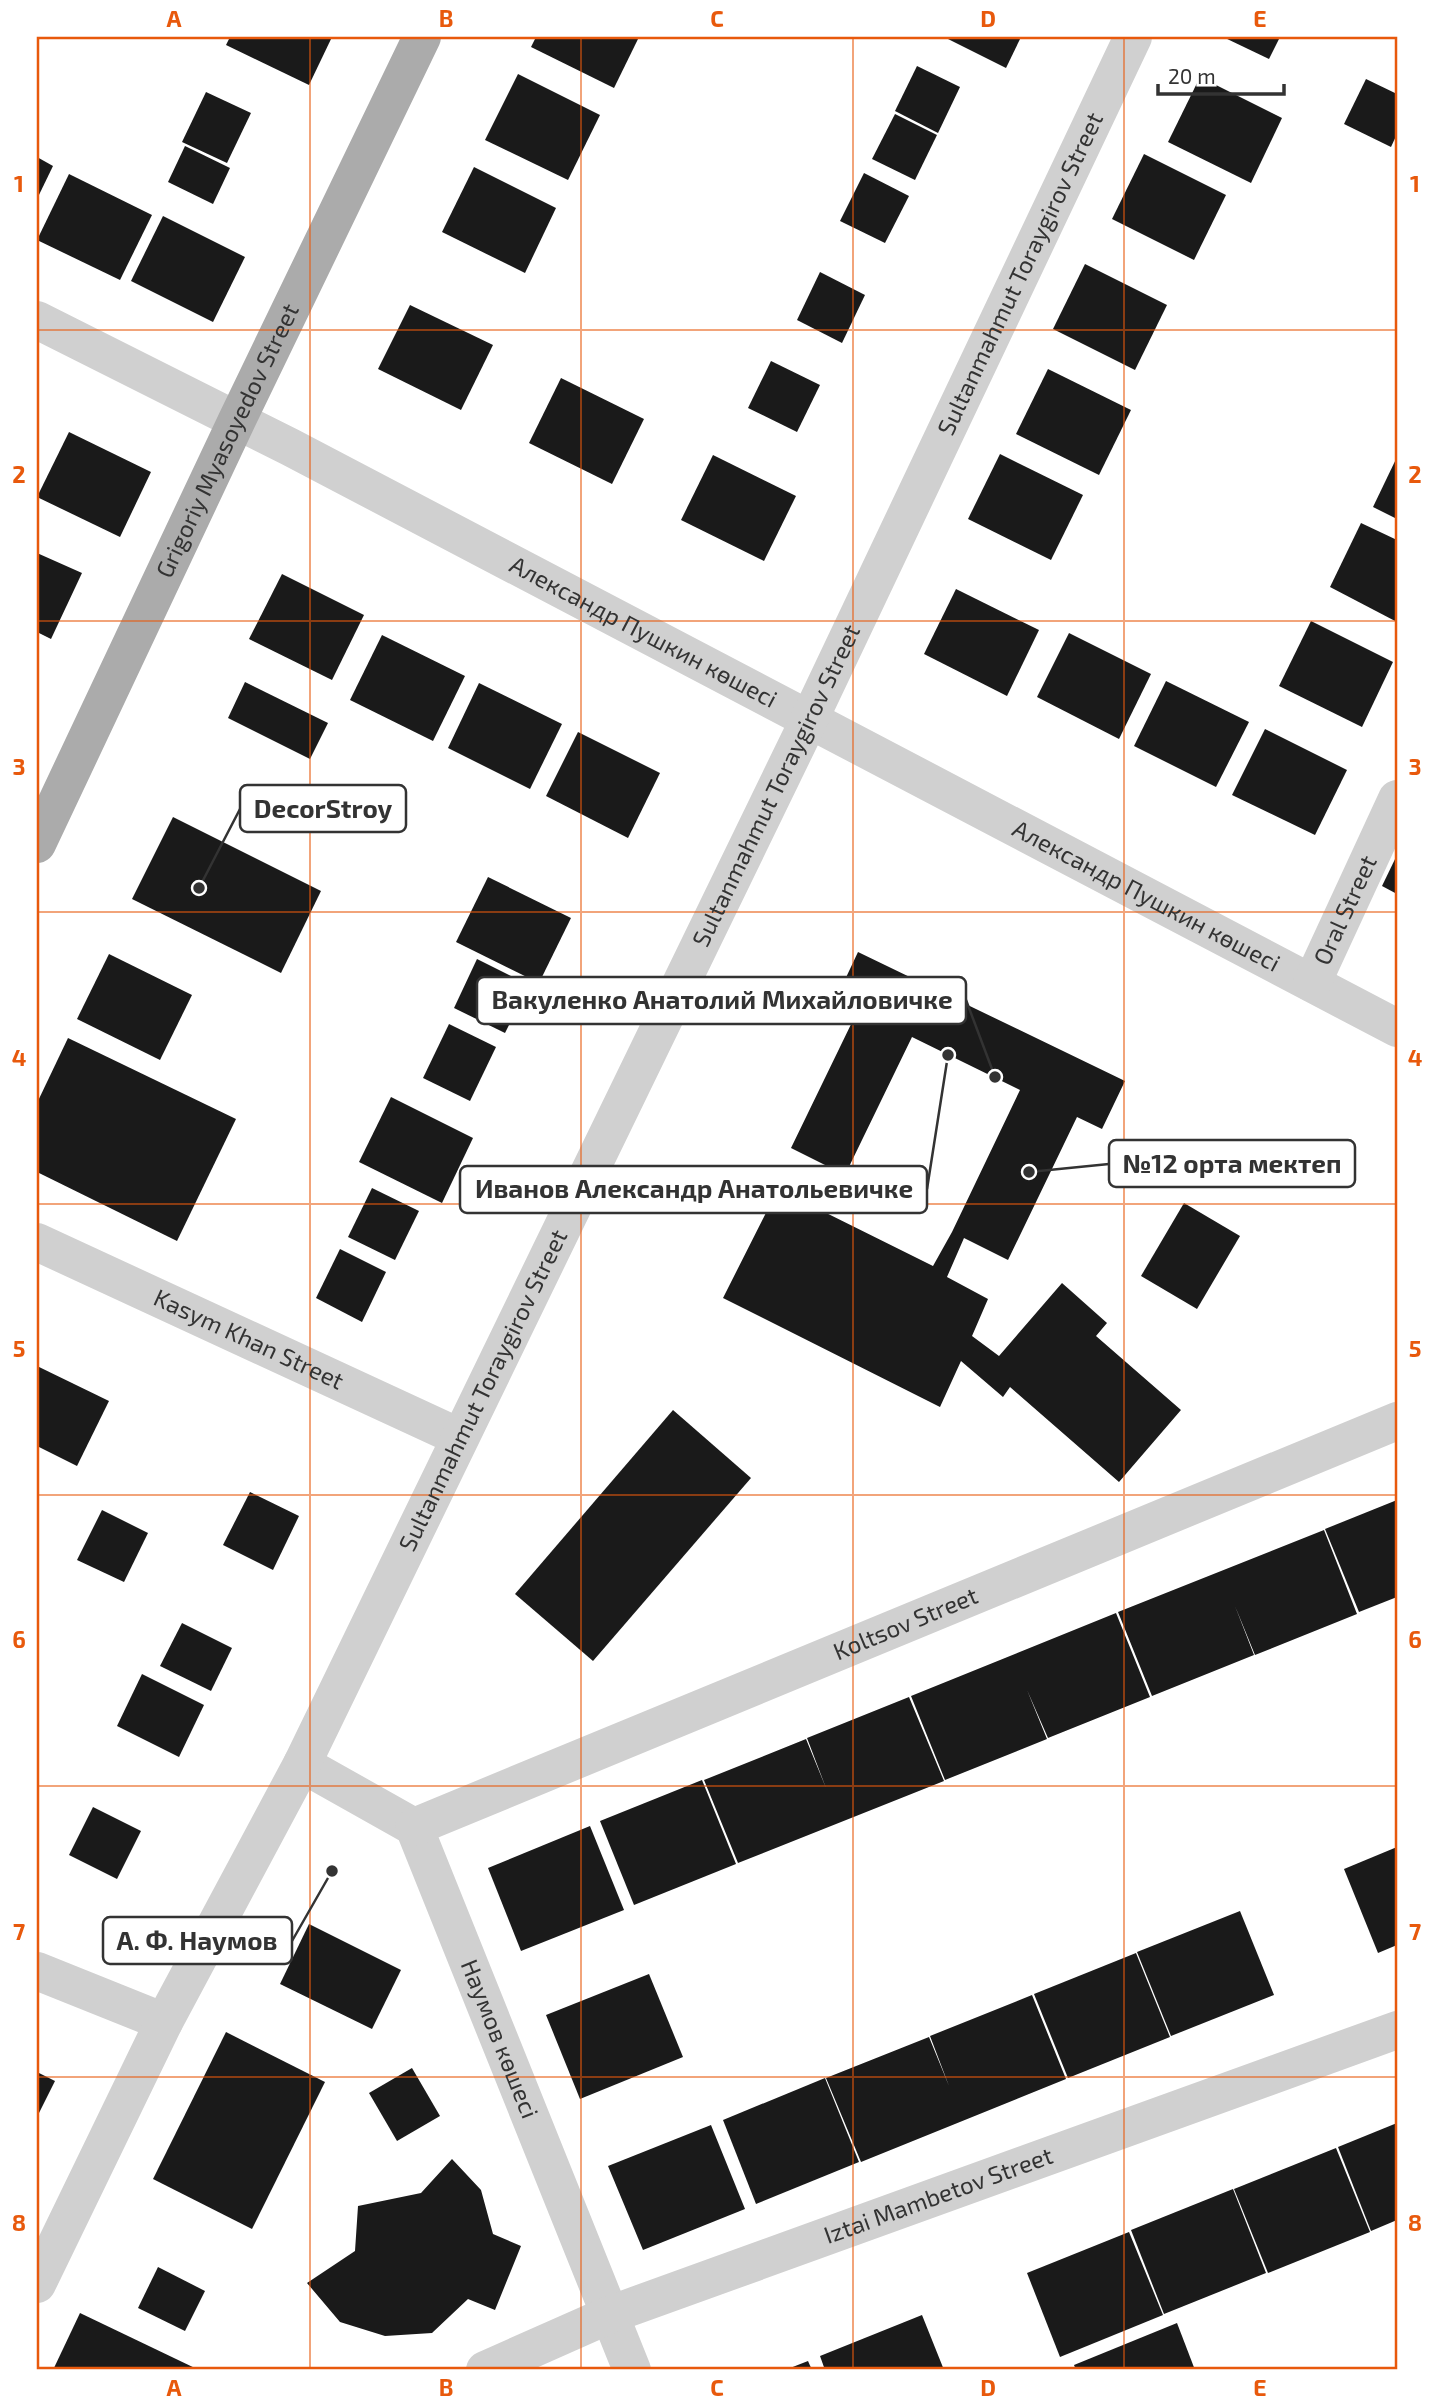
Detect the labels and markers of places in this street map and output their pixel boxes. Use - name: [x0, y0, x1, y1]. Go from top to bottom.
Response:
- callout: DecorStroy: [240, 785, 406, 832]
- callout: Вакуленко Анатолий Михайловичке: [477, 977, 966, 1024]
- callout: №12 орта мектеп: [1109, 1140, 1355, 1187]
- callout: Иванов Александр Анатольевичке: [460, 1166, 927, 1213]
- callout: А. Ф. Наумов: [103, 1917, 292, 1964]

